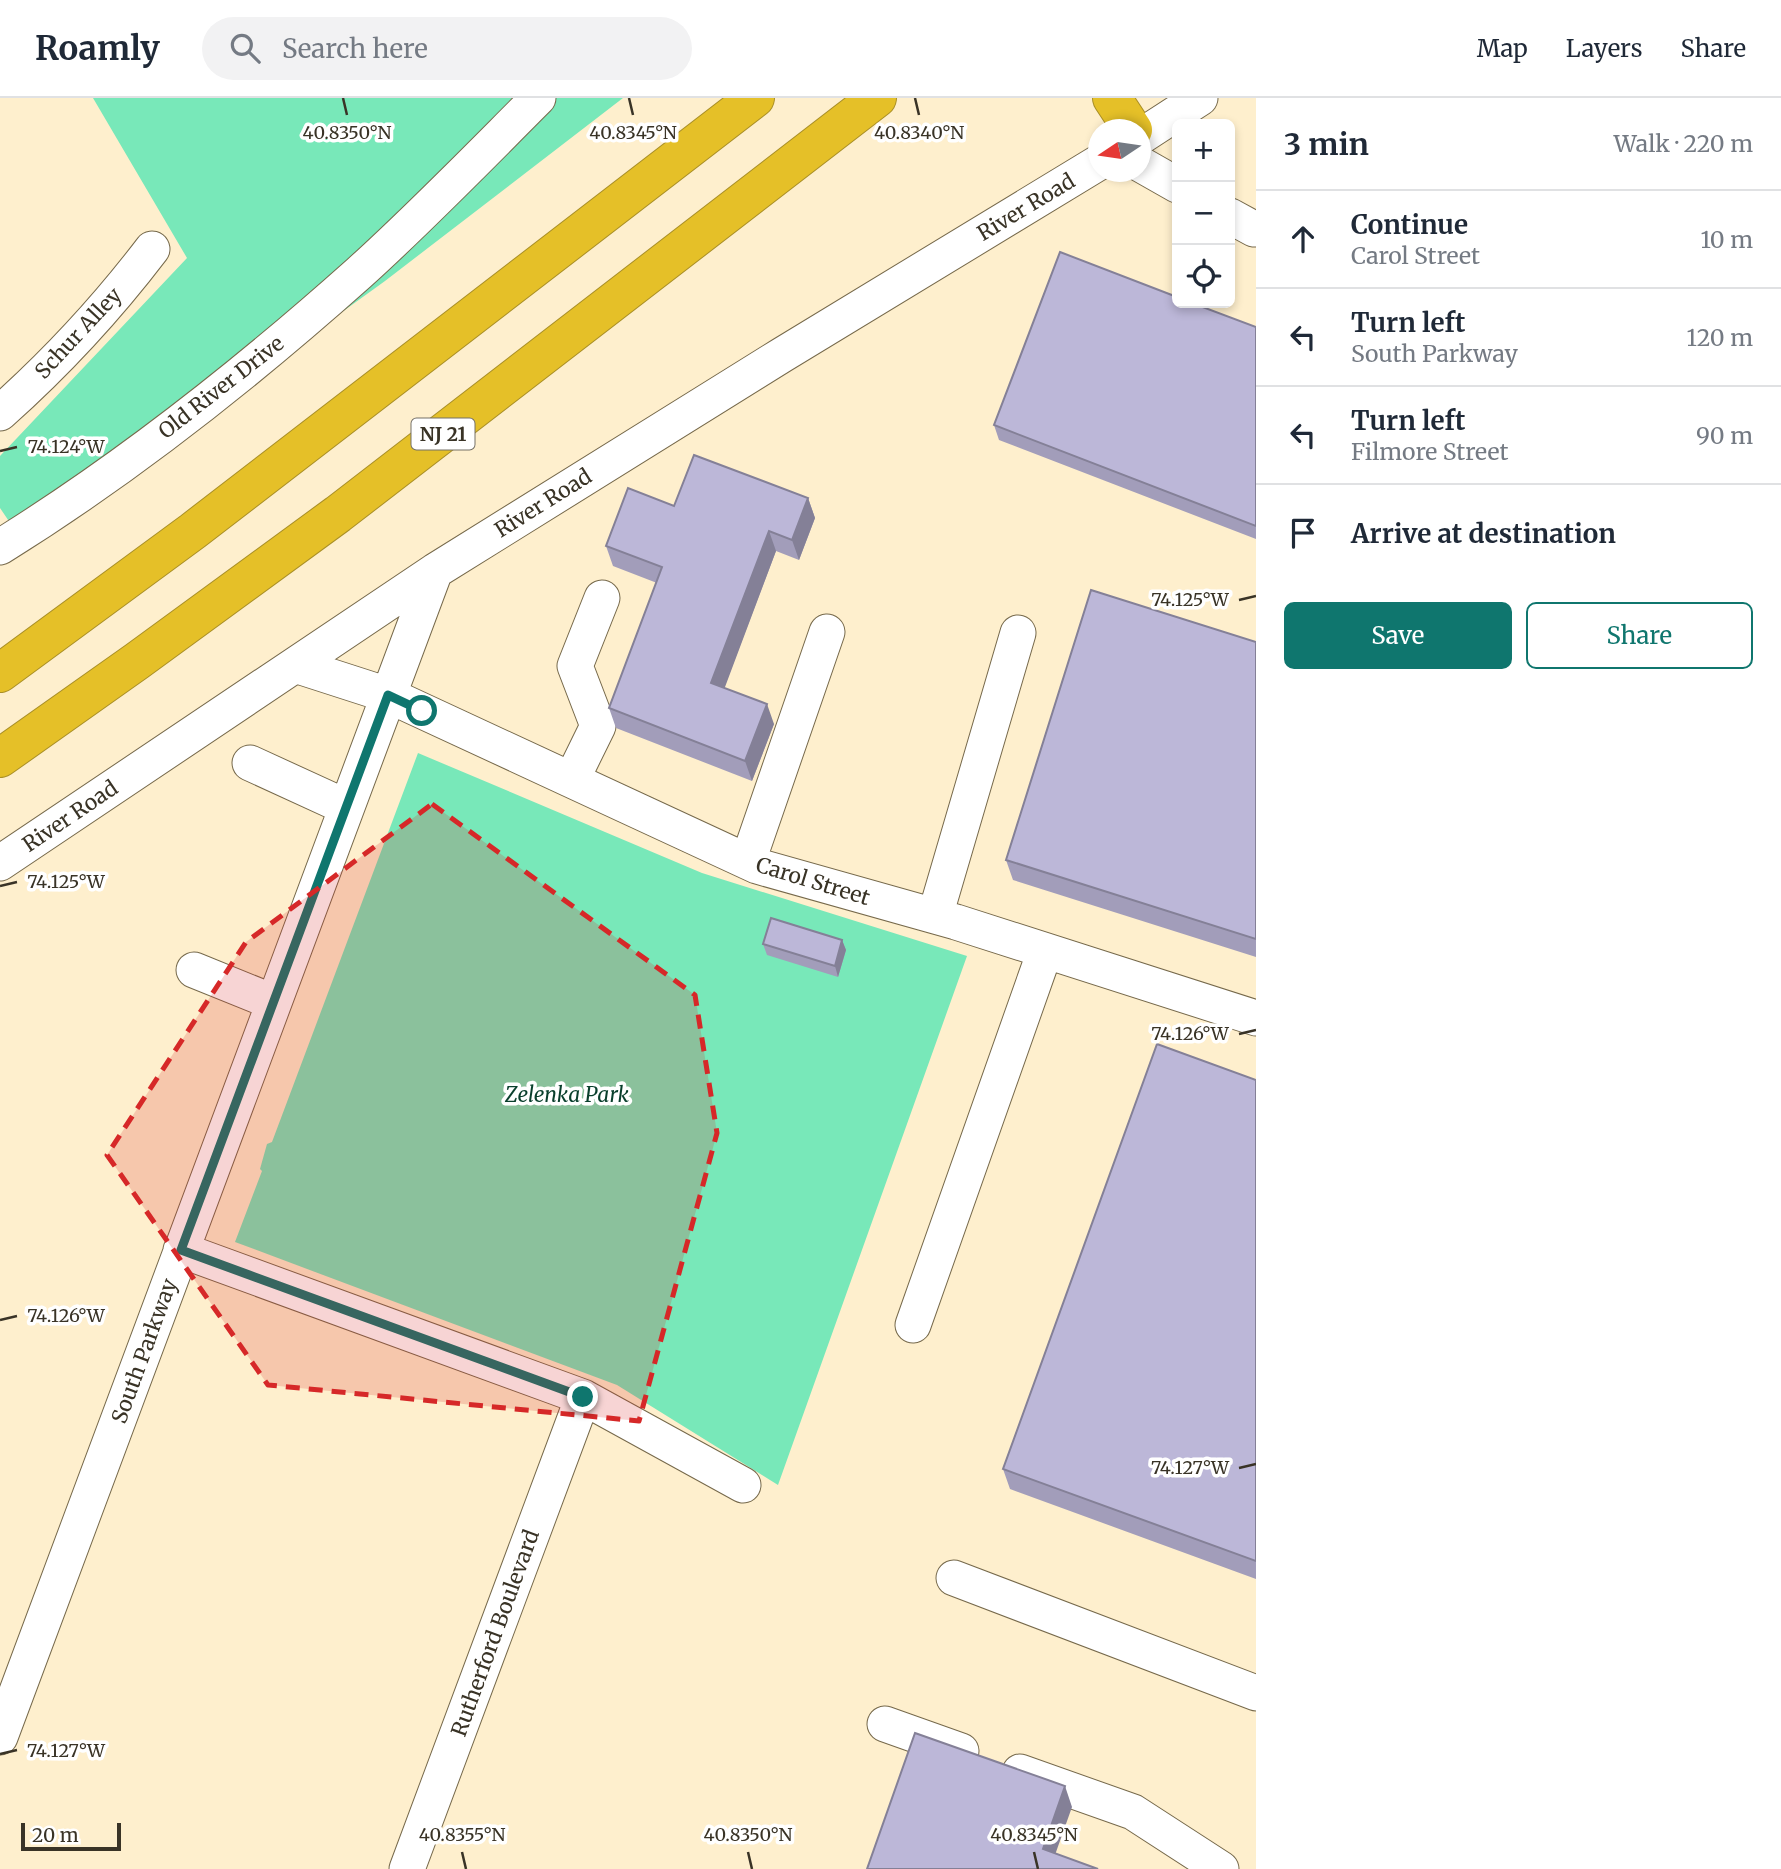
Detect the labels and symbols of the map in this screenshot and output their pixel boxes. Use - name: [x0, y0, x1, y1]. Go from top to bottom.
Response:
- north arrow: [1088, 119, 1151, 182]
- text: 40.8350°N: [303, 121, 391, 144]
- text: 40.8345°N: [589, 121, 677, 144]
- text: 40.8340°N: [874, 121, 964, 144]
- street label: River Road: [972, 167, 1080, 247]
- street label: Schur Alley: [29, 281, 128, 384]
- street label: Old River Drive: [153, 330, 289, 444]
- road number: NJ 21: [412, 418, 474, 450]
- text: 74.124°W: [28, 435, 105, 458]
- street label: River Road: [490, 462, 597, 543]
- text: 74.125°W: [1151, 588, 1230, 611]
- route start: [406, 695, 437, 726]
- street label: River Road: [17, 774, 123, 858]
- street label: Carol Street: [753, 851, 873, 911]
- text: 74.125°W: [27, 870, 106, 893]
- text: 74.126°W: [1151, 1022, 1230, 1045]
- park label: Zelenka Park: [504, 1081, 629, 1108]
- street label: South Parkway: [105, 1274, 183, 1427]
- text: 74.126°W: [27, 1304, 106, 1327]
- route end: [567, 1381, 598, 1412]
- text: 74.127°W: [1151, 1456, 1230, 1479]
- street label: Rutherford Boulevard: [445, 1526, 545, 1740]
- text: 74.127°W: [27, 1739, 106, 1762]
- scale bar: [21, 1820, 121, 1852]
- text: 40.8355°N: [419, 1823, 505, 1846]
- text: 40.8350°N: [704, 1823, 792, 1846]
- text: 40.8345°N: [990, 1823, 1078, 1846]

